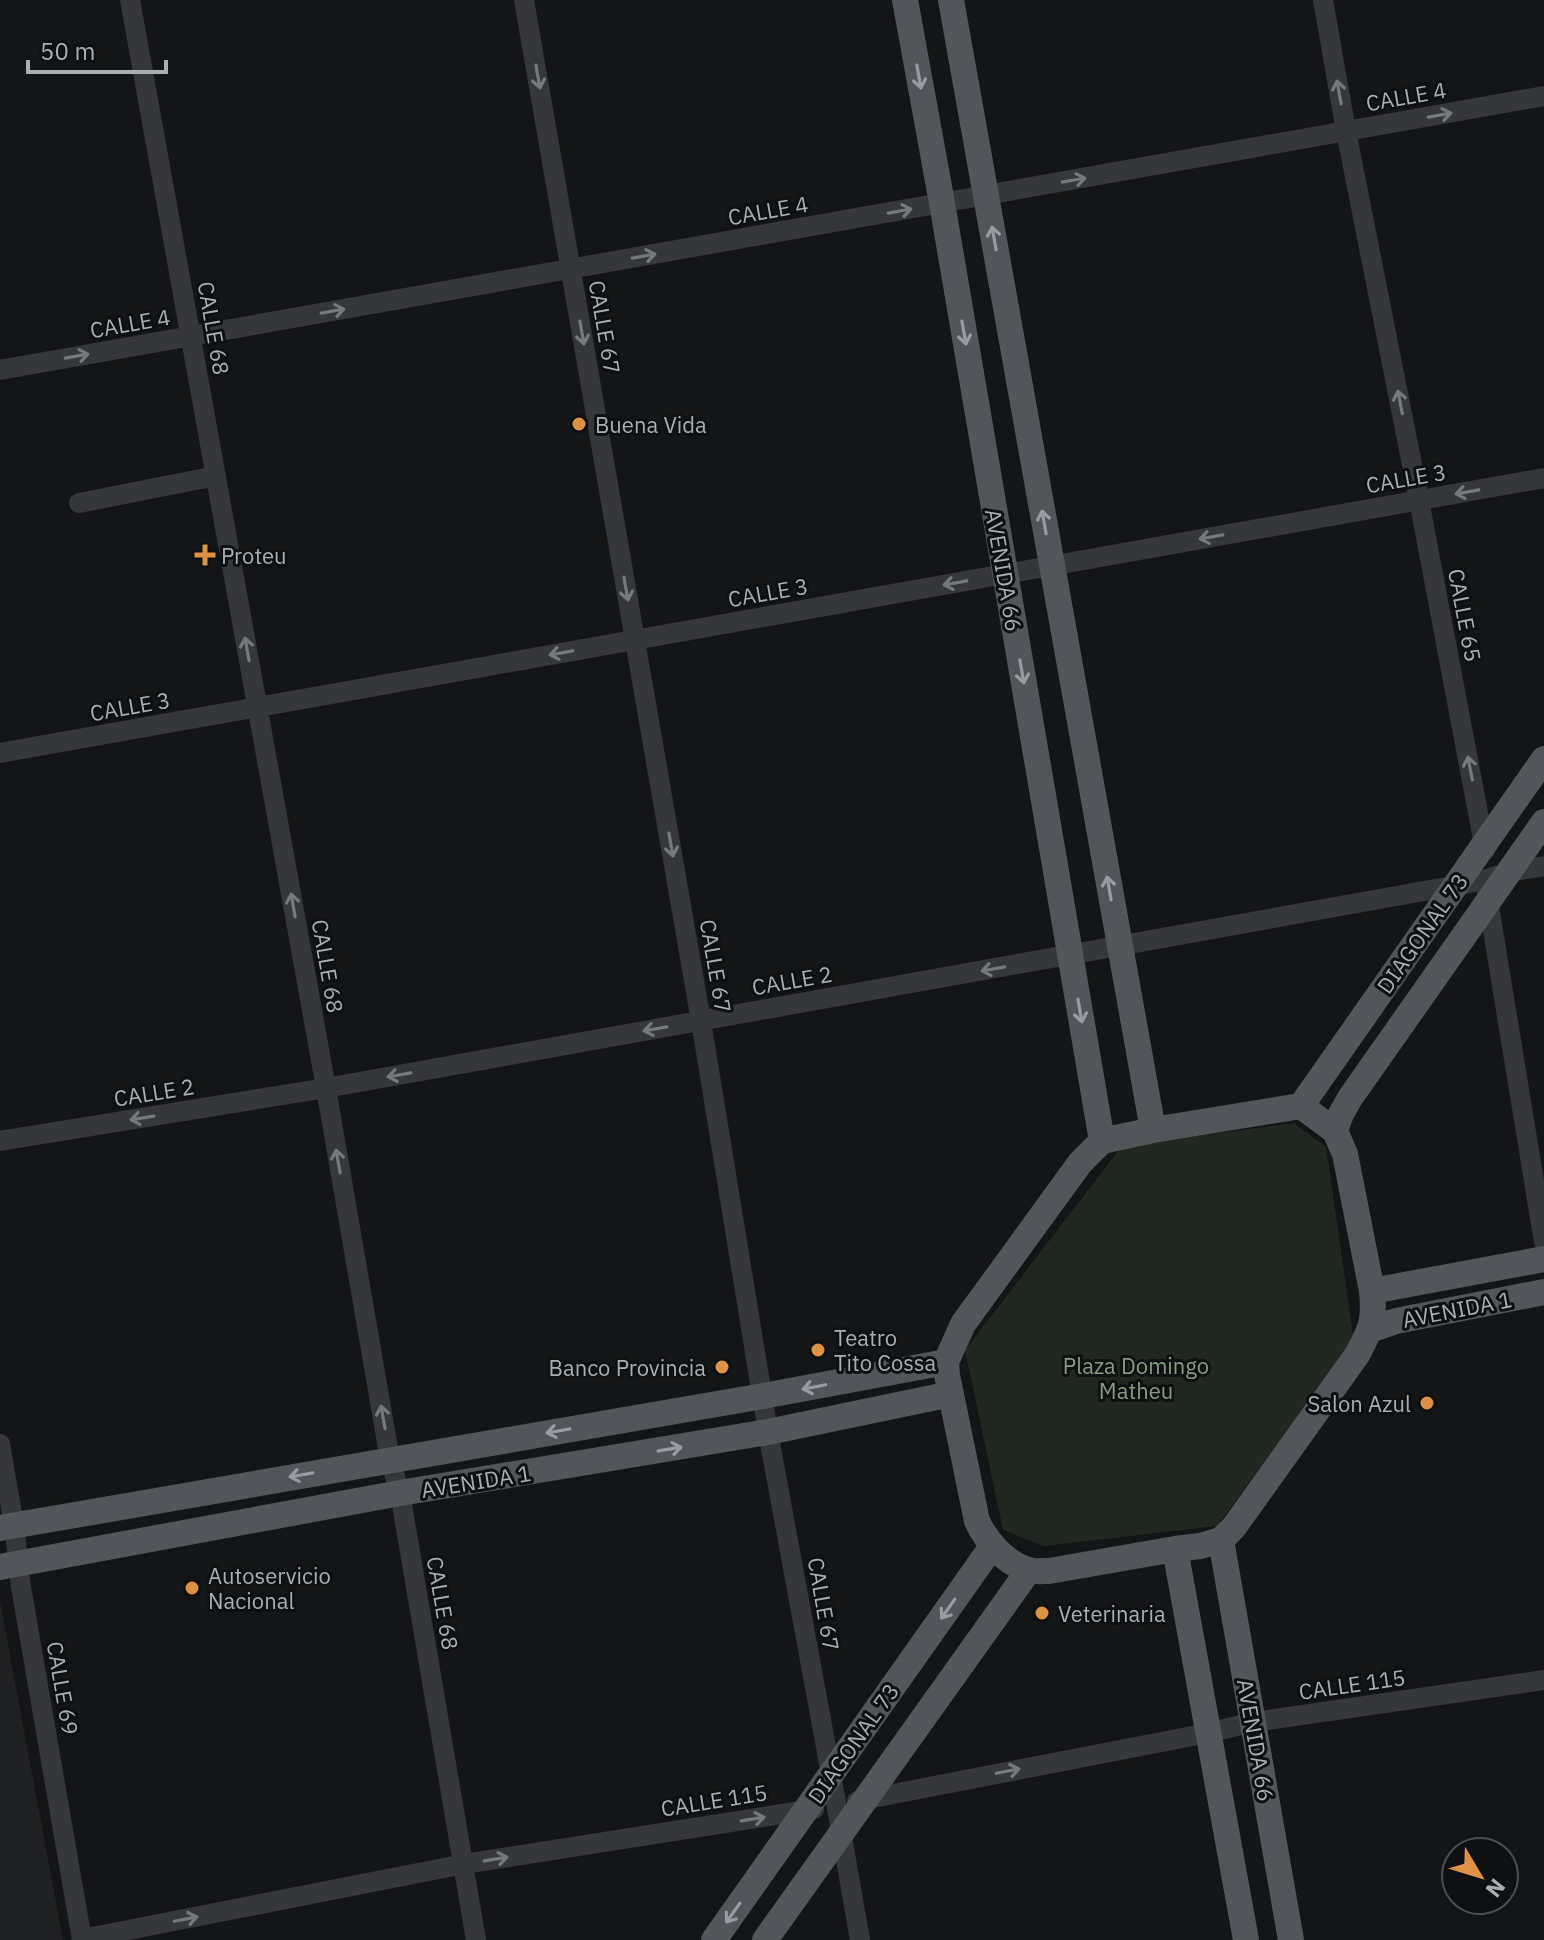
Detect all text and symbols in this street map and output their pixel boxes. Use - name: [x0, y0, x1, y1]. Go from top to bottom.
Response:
- scale bar: [28, 24, 166, 74]
- text: 50 m: [40, 35, 95, 67]
- one-way arrow: [531, 64, 546, 89]
- one-way arrow: [912, 64, 927, 89]
- street label: CALLE 4: [1364, 75, 1448, 117]
- one-way arrow: [1331, 80, 1346, 105]
- one-way arrow: [1427, 106, 1452, 121]
- one-way arrow: [1061, 171, 1086, 186]
- street label: CALLE 4: [726, 189, 810, 231]
- one-way arrow: [887, 202, 912, 217]
- one-way arrow: [985, 226, 1000, 251]
- one-way arrow: [631, 248, 656, 263]
- street label: CALLE 67: [583, 278, 627, 376]
- street label: CALLE 68: [192, 279, 236, 377]
- street label: CALLE 4: [88, 302, 172, 344]
- one-way arrow: [320, 303, 345, 318]
- one-way arrow: [575, 320, 590, 345]
- one-way arrow: [957, 320, 972, 345]
- one-way arrow: [64, 348, 89, 363]
- one-way arrow: [1392, 390, 1407, 415]
- place label: Buena Vida: [595, 410, 707, 439]
- marker: Buena Vida: [570, 415, 588, 433]
- street label: CALLE 3: [1364, 457, 1448, 499]
- one-way arrow: [1455, 485, 1480, 500]
- street label: AVENIDA 66: [979, 506, 1029, 634]
- one-way arrow: [1036, 509, 1051, 535]
- one-way arrow: [1199, 531, 1224, 546]
- place label: Proteu: [221, 541, 287, 570]
- marker: Proteu: [196, 546, 214, 564]
- street label: CALLE 65: [1442, 566, 1488, 664]
- street label: CALLE 3: [726, 571, 810, 613]
- one-way arrow: [620, 576, 635, 601]
- one-way arrow: [943, 576, 968, 591]
- one-way arrow: [239, 637, 254, 662]
- one-way arrow: [549, 646, 575, 661]
- one-way arrow: [1015, 659, 1030, 684]
- street label: CALLE 3: [88, 685, 172, 727]
- one-way arrow: [1461, 755, 1476, 781]
- one-way arrow: [664, 832, 679, 858]
- street label: DIAGONAL 73: [1370, 867, 1474, 999]
- one-way arrow: [1101, 876, 1116, 901]
- one-way arrow: [284, 893, 299, 918]
- street label: CALLE 68: [306, 917, 350, 1015]
- street label: CALLE 67: [694, 917, 738, 1015]
- street label: CALLE 2: [750, 959, 834, 1001]
- one-way arrow: [981, 962, 1007, 977]
- one-way arrow: [1073, 998, 1088, 1023]
- one-way arrow: [643, 1023, 668, 1038]
- one-way arrow: [387, 1068, 412, 1083]
- street label: CALLE 2: [112, 1071, 196, 1113]
- one-way arrow: [130, 1111, 156, 1126]
- one-way arrow: [330, 1149, 345, 1174]
- street label: AVENIDA 1: [1400, 1284, 1514, 1334]
- place label: Teatro Tito Cossa: [834, 1323, 937, 1377]
- marker: Teatro Tito Cossa: [809, 1341, 827, 1359]
- park label: Plaza Domingo Matheu: [1063, 1351, 1209, 1405]
- place label: Banco Provincia: [549, 1353, 706, 1382]
- marker: Banco Provincia: [713, 1358, 731, 1376]
- one-way arrow: [802, 1380, 827, 1395]
- place label: Salon Azul: [1307, 1389, 1411, 1418]
- marker: Salon Azul: [1418, 1394, 1436, 1412]
- one-way arrow: [375, 1405, 390, 1430]
- one-way arrow: [546, 1425, 571, 1440]
- one-way arrow: [657, 1440, 683, 1455]
- street label: AVENIDA 1: [419, 1458, 533, 1504]
- one-way arrow: [289, 1469, 315, 1484]
- street label: CALLE 68: [421, 1554, 465, 1652]
- street label: CALLE 67: [802, 1555, 846, 1653]
- place label: Autoservicio Nacional: [208, 1561, 331, 1615]
- marker: Autoservicio Nacional: [183, 1579, 201, 1597]
- one-way arrow: [940, 1598, 956, 1620]
- place label: Veterinaria: [1058, 1599, 1166, 1628]
- marker: Veterinaria: [1033, 1604, 1051, 1622]
- street label: CALLE 69: [41, 1639, 85, 1737]
- street label: CALLE 115: [1297, 1662, 1407, 1706]
- street label: AVENIDA 66: [1231, 1676, 1281, 1804]
- street label: DIAGONAL 73: [801, 1677, 905, 1809]
- one-way arrow: [995, 1763, 1021, 1778]
- street label: CALLE 115: [659, 1777, 769, 1823]
- one-way arrow: [740, 1810, 765, 1825]
- north arrow: [1440, 1836, 1520, 1916]
- one-way arrow: [483, 1851, 508, 1866]
- text: N: [1480, 1873, 1512, 1904]
- one-way arrow: [725, 1902, 742, 1923]
- one-way arrow: [172, 1910, 198, 1925]

